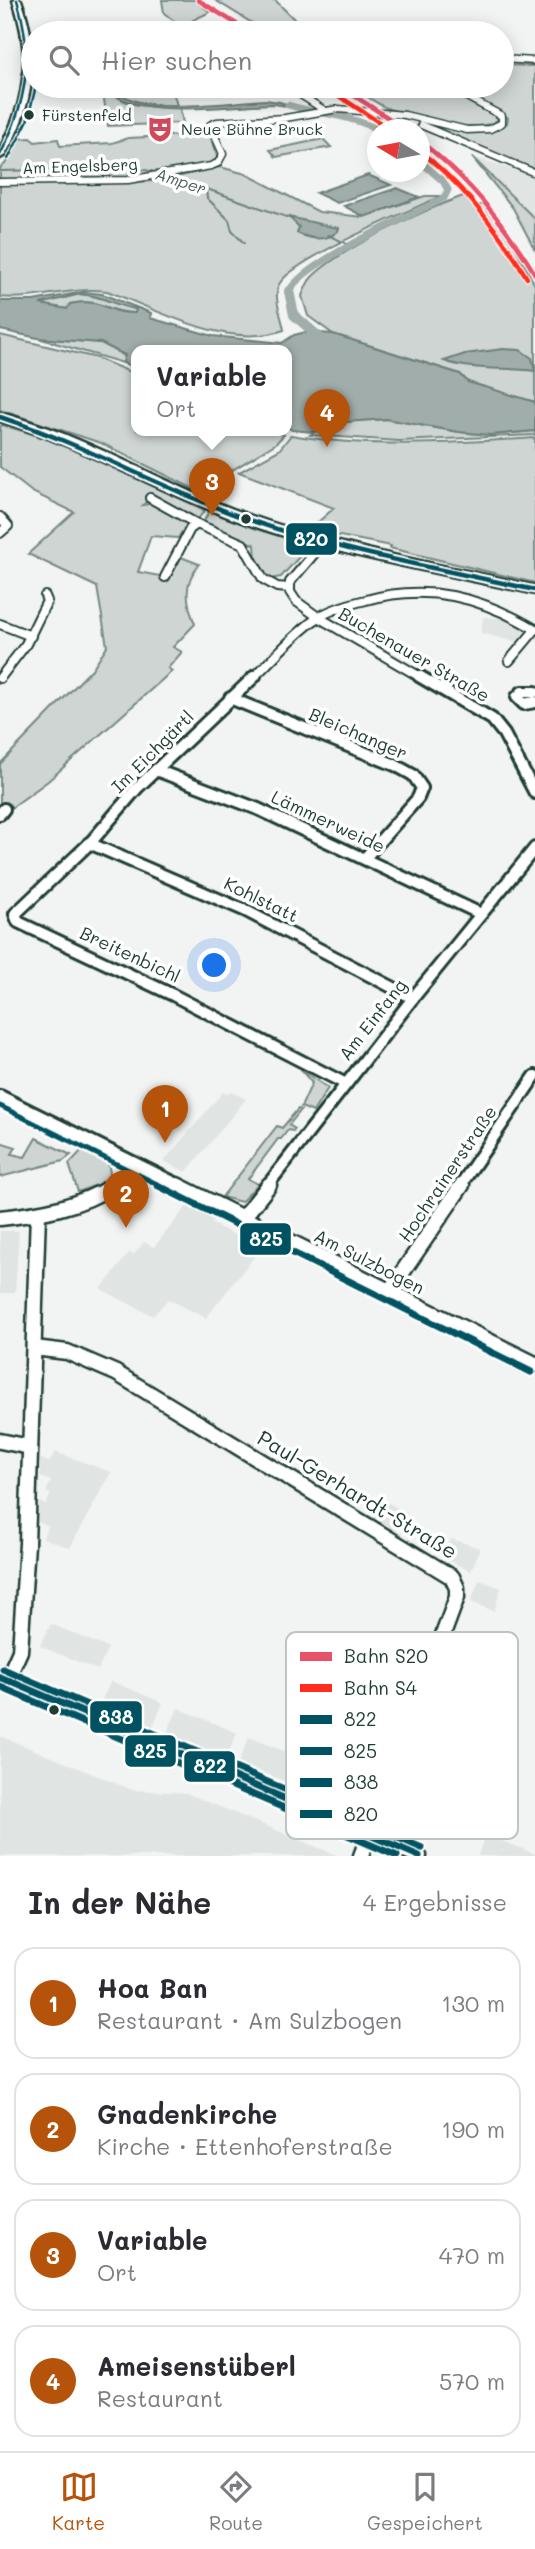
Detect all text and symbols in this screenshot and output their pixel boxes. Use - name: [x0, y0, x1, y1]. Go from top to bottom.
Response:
- search box: [21, 21, 514, 98]
- icon: search: [45, 41, 83, 79]
- text: Hier suchen: [101, 43, 252, 77]
- place label: Fürstenfeld: [42, 104, 132, 125]
- marker: Fürstenfeld: [22, 108, 36, 122]
- theatre icon: Neue Bühne Bruck: [145, 114, 175, 144]
- place label: Neue Bühne Bruck: [181, 118, 323, 139]
- north arrow: [367, 119, 430, 182]
- street label: Am Engelsberg: [22, 153, 138, 178]
- water label: Amper: [153, 163, 209, 198]
- popup: [131, 345, 292, 436]
- text: Variable: [156, 359, 267, 393]
- pin: 4: [304, 389, 350, 447]
- text: Ort: [156, 393, 196, 423]
- pin: 3: [189, 458, 235, 516]
- unlabelled marker: [239, 512, 253, 526]
- line badge: 820: [285, 522, 338, 556]
- text: 820: [294, 526, 328, 551]
- street label: Buchenauer Straße: [335, 601, 494, 707]
- street label: Bleichanger: [305, 702, 411, 765]
- street label: Im Eichgärtl: [106, 705, 199, 798]
- street label: Lämmerweide: [268, 784, 389, 858]
- street label: Kohlstatt: [220, 871, 303, 927]
- street label: Breitenbichl: [76, 920, 184, 988]
- your location: [197, 948, 231, 982]
- street label: Am Einfang: [333, 974, 412, 1065]
- pin: 1: [142, 1085, 188, 1143]
- street label: Hochrainerstraße: [393, 1101, 502, 1246]
- pin: 2: [103, 1170, 149, 1228]
- line badge: 825: [239, 1222, 292, 1256]
- street label: Am Sulzbogen: [310, 1223, 429, 1299]
- text: 825: [249, 1226, 283, 1251]
- street label: Paul-Gerhardt-Straße: [253, 1423, 463, 1564]
- legend: [286, 1632, 518, 1839]
- text: Bahn S20: [344, 1643, 428, 1668]
- text: Bahn S4: [344, 1675, 417, 1700]
- line badge: 838: [89, 1700, 143, 1734]
- unlabelled marker: [47, 1703, 61, 1717]
- text: 838: [99, 1704, 134, 1729]
- text: 822: [344, 1706, 377, 1731]
- line badge: 825: [124, 1734, 177, 1768]
- text: 825: [133, 1738, 167, 1763]
- text: 825: [344, 1738, 377, 1763]
- line badge: 822: [183, 1750, 236, 1783]
- text: 822: [193, 1753, 227, 1778]
- text: 838: [344, 1769, 378, 1794]
- text: 820: [344, 1801, 378, 1826]
- text: In der Nähe: [28, 1882, 211, 1922]
- text: 4 Ergebnisse: [363, 1887, 507, 1917]
- text: Hoa Ban: [97, 1971, 207, 2005]
- text: 1: [48, 1988, 58, 2018]
- text: 130 m: [441, 1988, 505, 2018]
- text: Restaurant · Am Sulzbogen: [97, 2005, 402, 2035]
- text: Gnadenkirche: [97, 2097, 277, 2131]
- text: 2: [47, 2114, 59, 2144]
- text: 190 m: [441, 2114, 505, 2144]
- text: Kirche · Ettenhoferstraße: [97, 2131, 393, 2161]
- text: Variable: [97, 2223, 208, 2257]
- text: 3: [46, 2240, 60, 2270]
- text: 470 m: [439, 2240, 505, 2270]
- text: Ort: [97, 2257, 137, 2287]
- text: Ameisenstüberl: [97, 2349, 296, 2383]
- text: 4: [46, 2366, 60, 2396]
- text: 570 m: [439, 2366, 505, 2396]
- text: Restaurant: [97, 2383, 223, 2413]
- tab: Karte: [52, 2468, 105, 2535]
- tab: Route: [209, 2468, 263, 2535]
- tab: Gespeichert: [367, 2468, 483, 2535]

